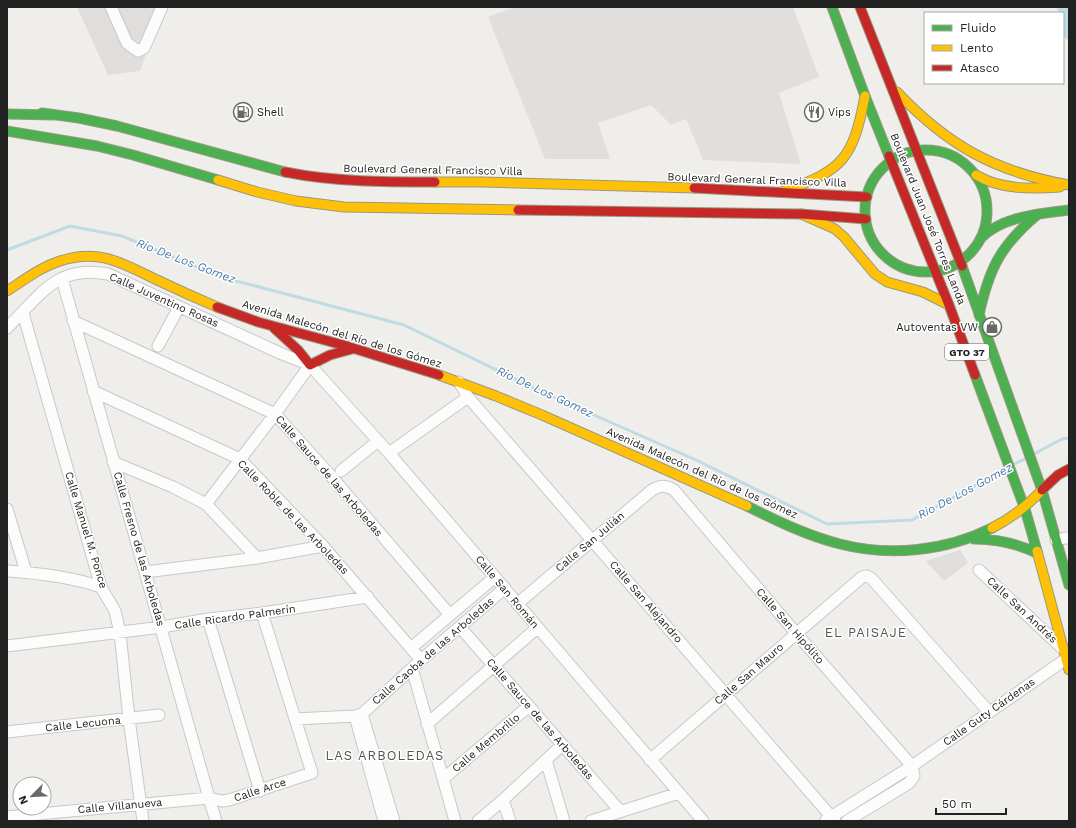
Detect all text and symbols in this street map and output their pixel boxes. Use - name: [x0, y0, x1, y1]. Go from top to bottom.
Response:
- legend: [924, 12, 1064, 84]
- text: Fluido: [960, 21, 996, 35]
- text: Lento: [960, 41, 994, 55]
- text: Atasco: [960, 61, 1000, 75]
- fuel station icon: Shell: [232, 101, 254, 123]
- restaurant icon: Vips: [803, 101, 825, 123]
- place label: Shell: [257, 106, 285, 119]
- place label: Vips: [828, 106, 851, 119]
- street label: Boulevard Juan José Torres Landa: [888, 131, 968, 307]
- street label: Boulevard General Francisco Villa: [343, 162, 523, 178]
- street label: Boulevard General Francisco Villa: [667, 170, 847, 190]
- water label: Rio De Los Gomez: [134, 236, 238, 287]
- street label: Calle Juventino Rosas: [107, 270, 221, 330]
- street label: Avenida Malecón del Río de los Gómez: [241, 297, 444, 371]
- shop icon: Autoventas VW: [981, 316, 1003, 338]
- place label: Autoventas VW: [896, 321, 978, 334]
- road number: GTO 37: [945, 344, 989, 360]
- water label: Rio De Los Gomez: [494, 363, 596, 421]
- street label: Calle Sauce de las Arboledas: [273, 413, 385, 539]
- street label: Avenida Malecón del Río de los Gómez: [604, 425, 800, 521]
- street label: Calle Roble de las Arboledas: [235, 457, 351, 577]
- water label: Rio De Los Gomez: [915, 460, 1015, 522]
- street label: Calle Manuel M. Ponce: [62, 470, 110, 590]
- street label: Calle Fresno de las Arboledas: [111, 470, 167, 628]
- street label: Calle San Julián: [553, 509, 627, 575]
- street label: Calle San Román: [473, 553, 541, 631]
- street label: Calle San Alejandro: [607, 558, 685, 646]
- street label: Calle San Andrés: [984, 574, 1060, 646]
- street label: Calle San Hipólito: [753, 585, 827, 667]
- street label: Calle Caoba de las Arboledas: [369, 594, 497, 707]
- street label: Calle Ricardo Palmerín: [174, 602, 296, 632]
- district label: EL PAISAJE: [825, 625, 907, 640]
- street label: Calle San Mauro: [712, 640, 786, 708]
- street label: Calle Sauce de las Arboledas: [484, 656, 596, 782]
- street label: Calle Guty Cárdenas: [941, 675, 1038, 749]
- street label: Calle Membrillo: [449, 711, 523, 775]
- street label: Calle Lecuona: [45, 714, 121, 734]
- district label: LAS ARBOLEDAS: [326, 748, 444, 763]
- street label: Calle Arce: [232, 775, 288, 805]
- north arrow: [12, 776, 52, 816]
- scale bar: [936, 790, 1006, 816]
- text: N: [16, 793, 31, 806]
- street label: Calle Villanueva: [77, 796, 163, 816]
- text: 50 m: [942, 797, 972, 811]

